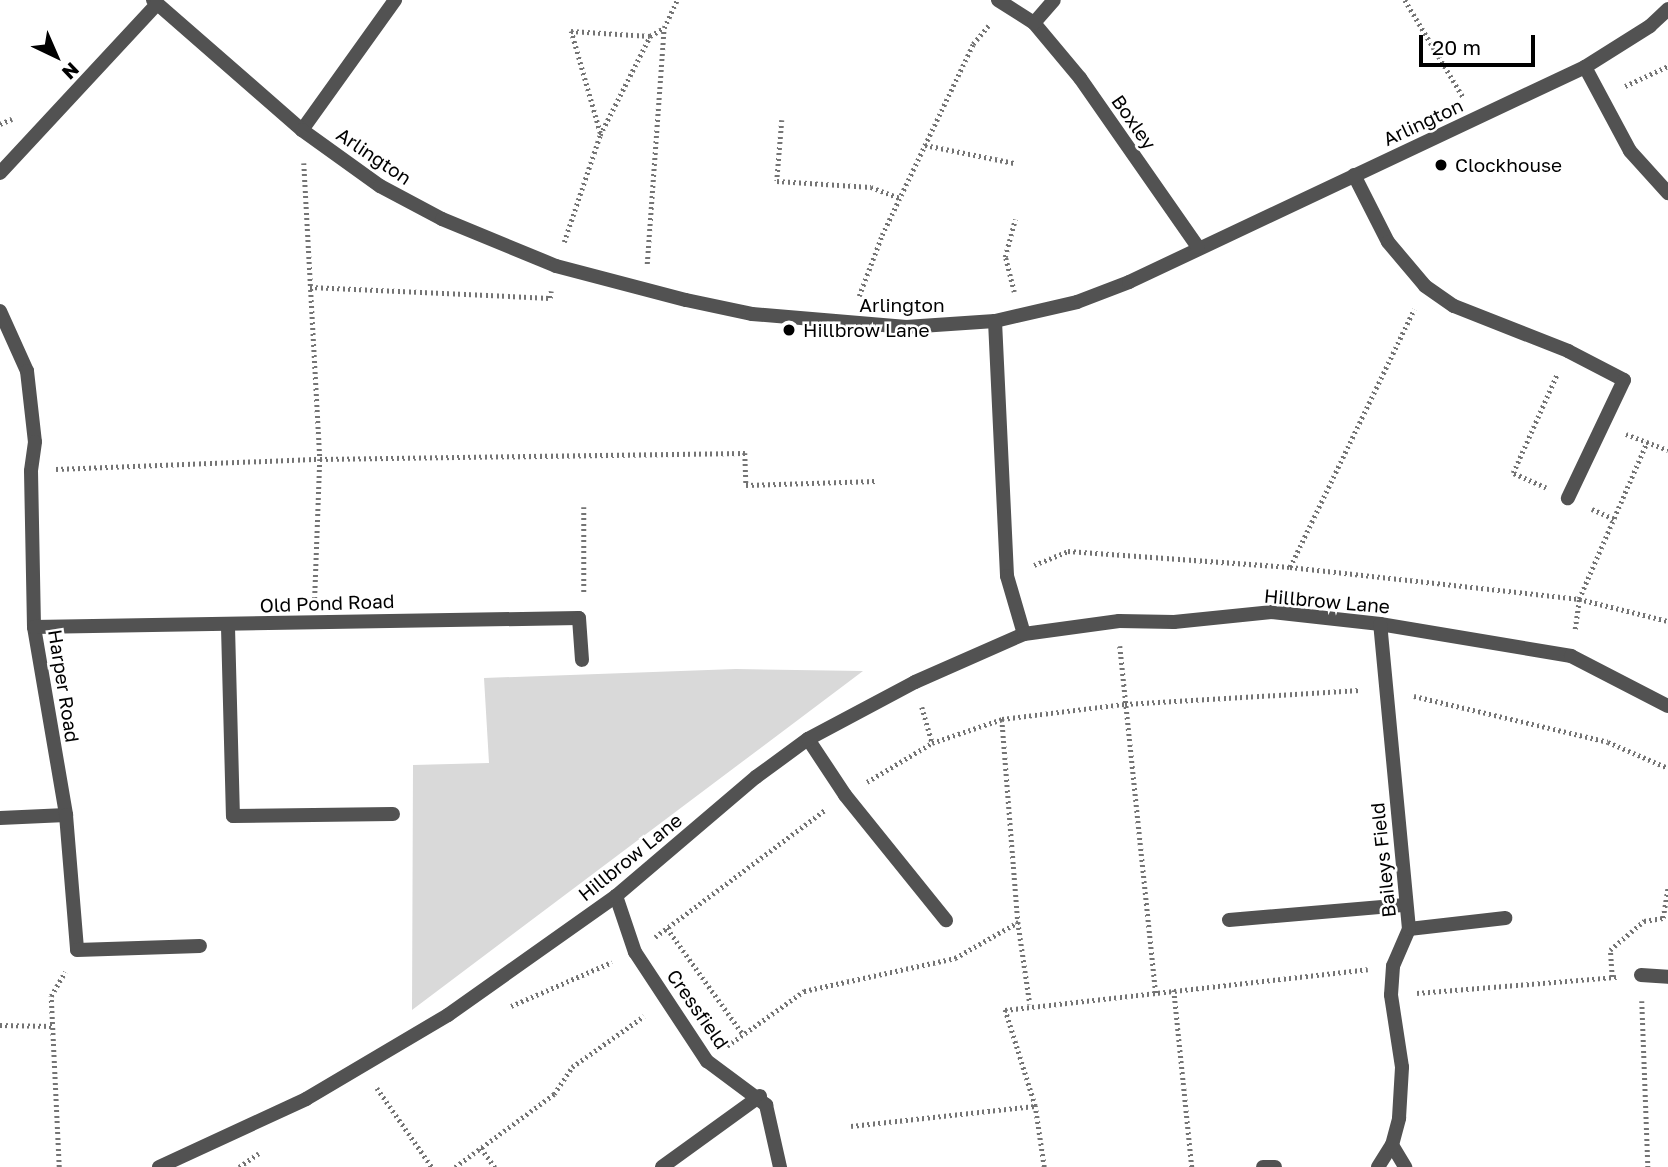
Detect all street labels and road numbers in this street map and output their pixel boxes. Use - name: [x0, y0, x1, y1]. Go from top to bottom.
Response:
- street label: Boxley: [1107, 90, 1161, 154]
- street label: Arlington: [1379, 94, 1467, 150]
- street label: Arlington: [332, 123, 416, 189]
- street label: Arlington: [859, 294, 945, 316]
- street label: Hillbrow Lane: [1263, 584, 1391, 618]
- street label: Old Pond Road: [259, 589, 395, 617]
- street label: Harper Road: [44, 628, 84, 744]
- street label: Baileys Field: [1366, 801, 1400, 919]
- street label: Hillbrow Lane: [574, 808, 686, 906]
- street label: Cressfield: [662, 965, 734, 1053]

